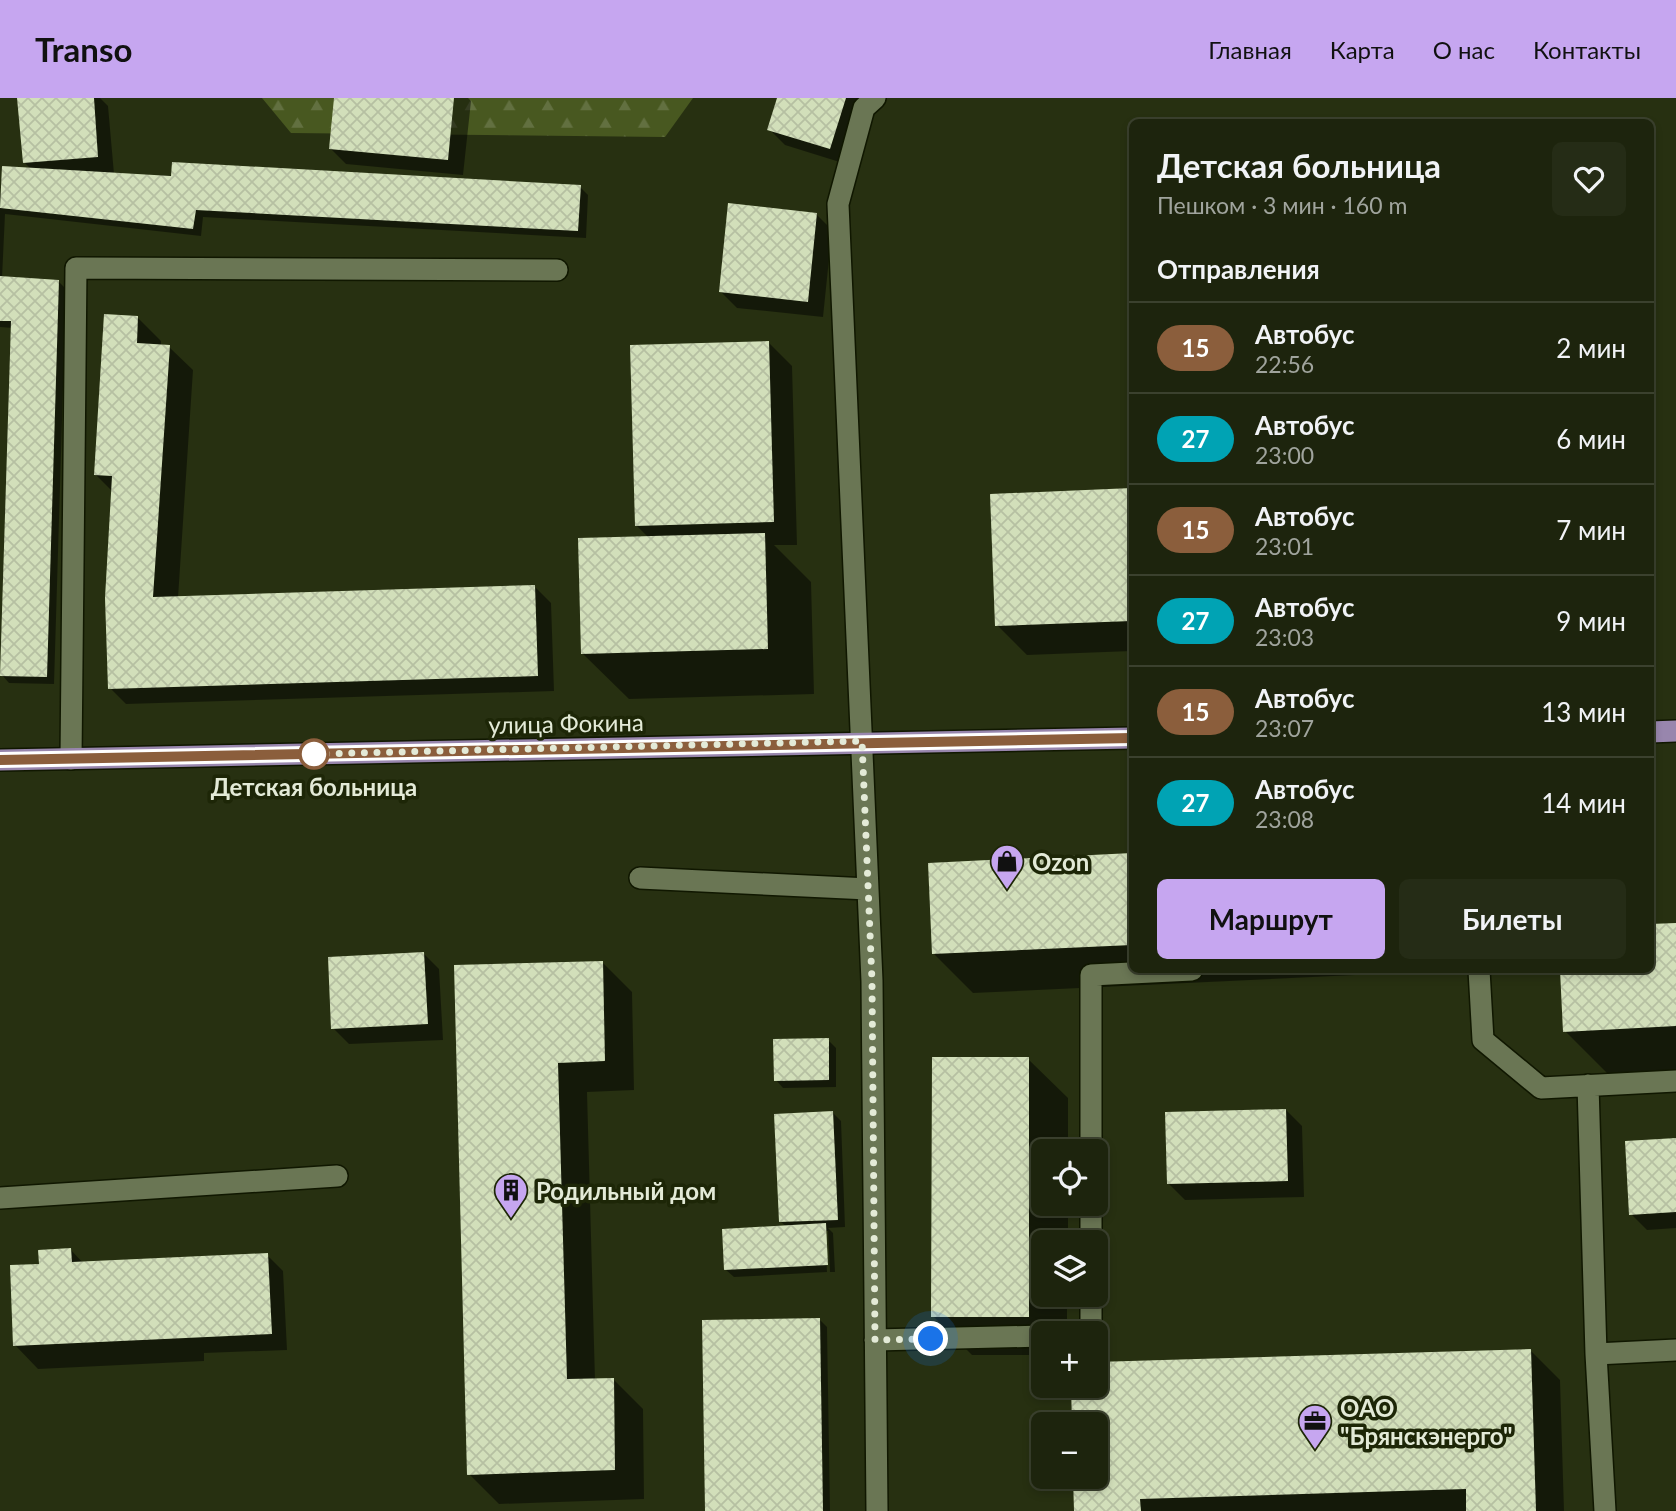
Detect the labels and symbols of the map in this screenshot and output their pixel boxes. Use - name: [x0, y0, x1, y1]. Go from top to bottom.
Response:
- street label: улица Фокина: [488, 707, 644, 739]
- marker: Детская больница: [299, 739, 329, 769]
- place label: Детская больница: [211, 772, 417, 801]
- shop icon: Ozon: [988, 842, 1026, 891]
- place label: Ozon: [1032, 847, 1089, 876]
- building icon: Родильный дом: [492, 1171, 530, 1220]
- place label: Родильный дом: [536, 1176, 716, 1205]
- your location: [913, 1321, 948, 1356]
- place label: ОАО "Брянскэнерго": [1340, 1393, 1513, 1450]
- office icon: ОАО "Брянскэнерго": [1296, 1402, 1334, 1451]

